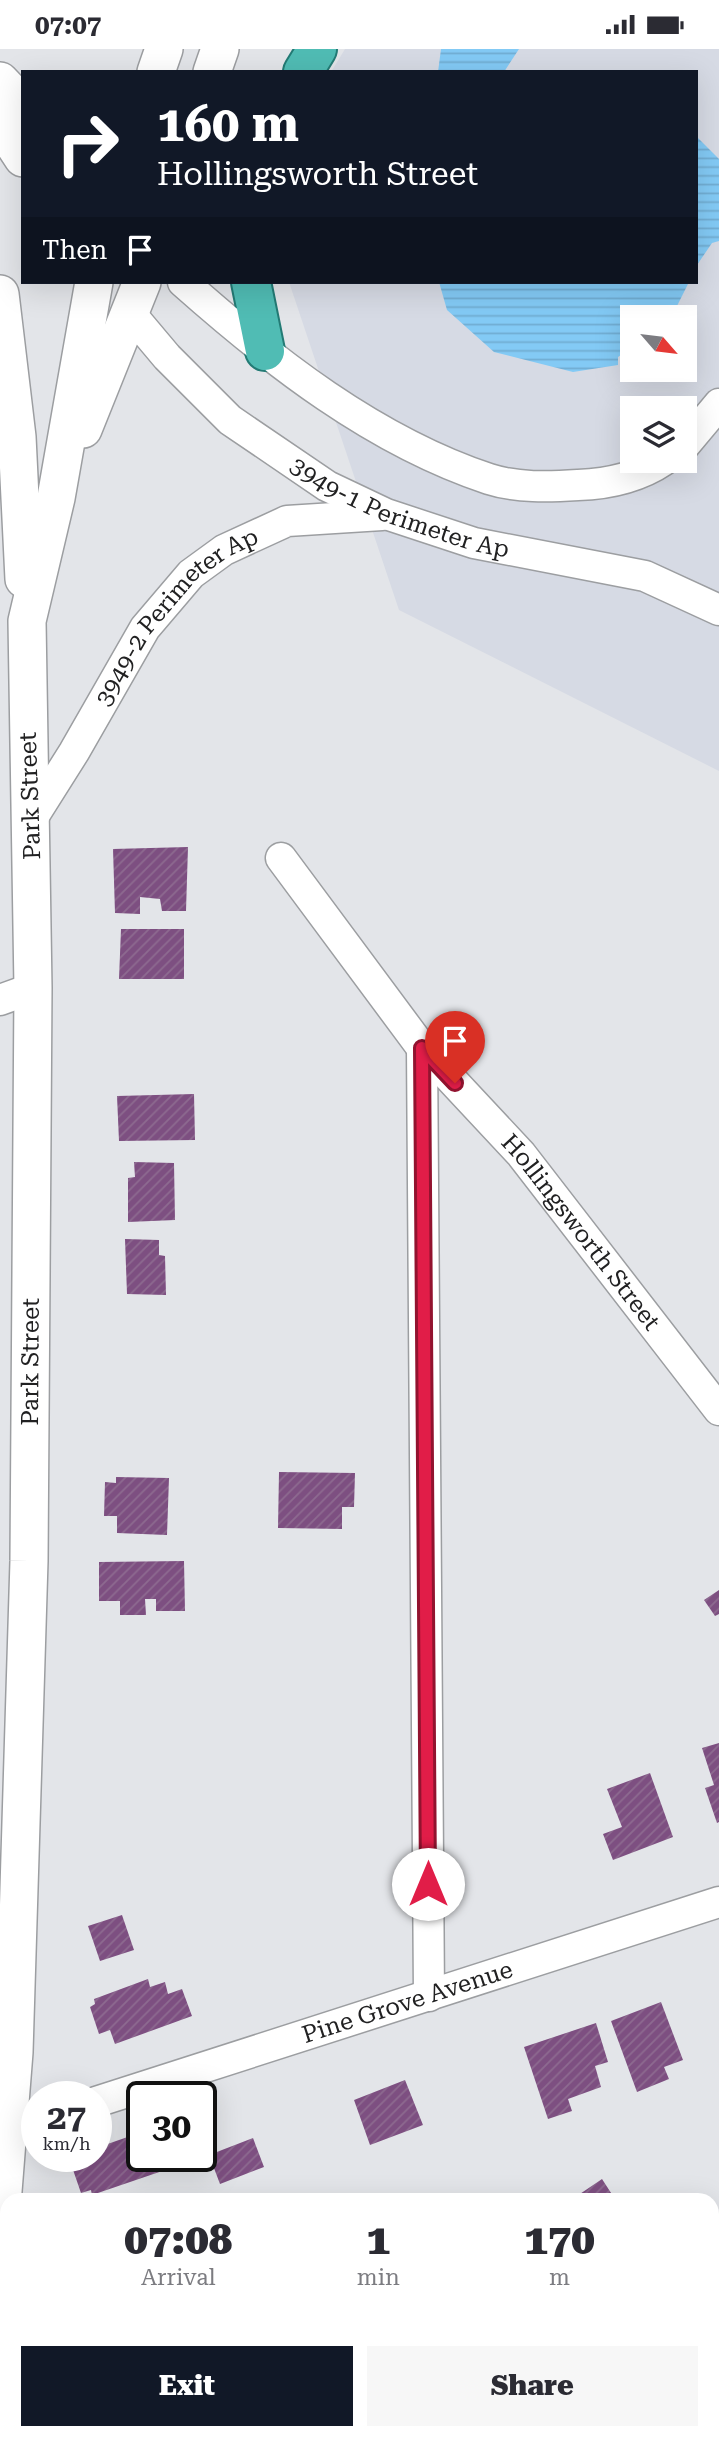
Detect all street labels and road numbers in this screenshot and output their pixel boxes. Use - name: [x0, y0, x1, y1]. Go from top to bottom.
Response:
- street label: 3949-1 Perimeter Ap: [285, 451, 512, 563]
- street label: 3949-2 Perimeter Ap: [90, 522, 263, 711]
- street label: Park Street: [14, 732, 46, 860]
- street label: Hollingsworth Street: [496, 1128, 666, 1336]
- street label: Park Street: [16, 1298, 45, 1426]
- street label: Pine Grove Avenue: [299, 1955, 516, 2049]

